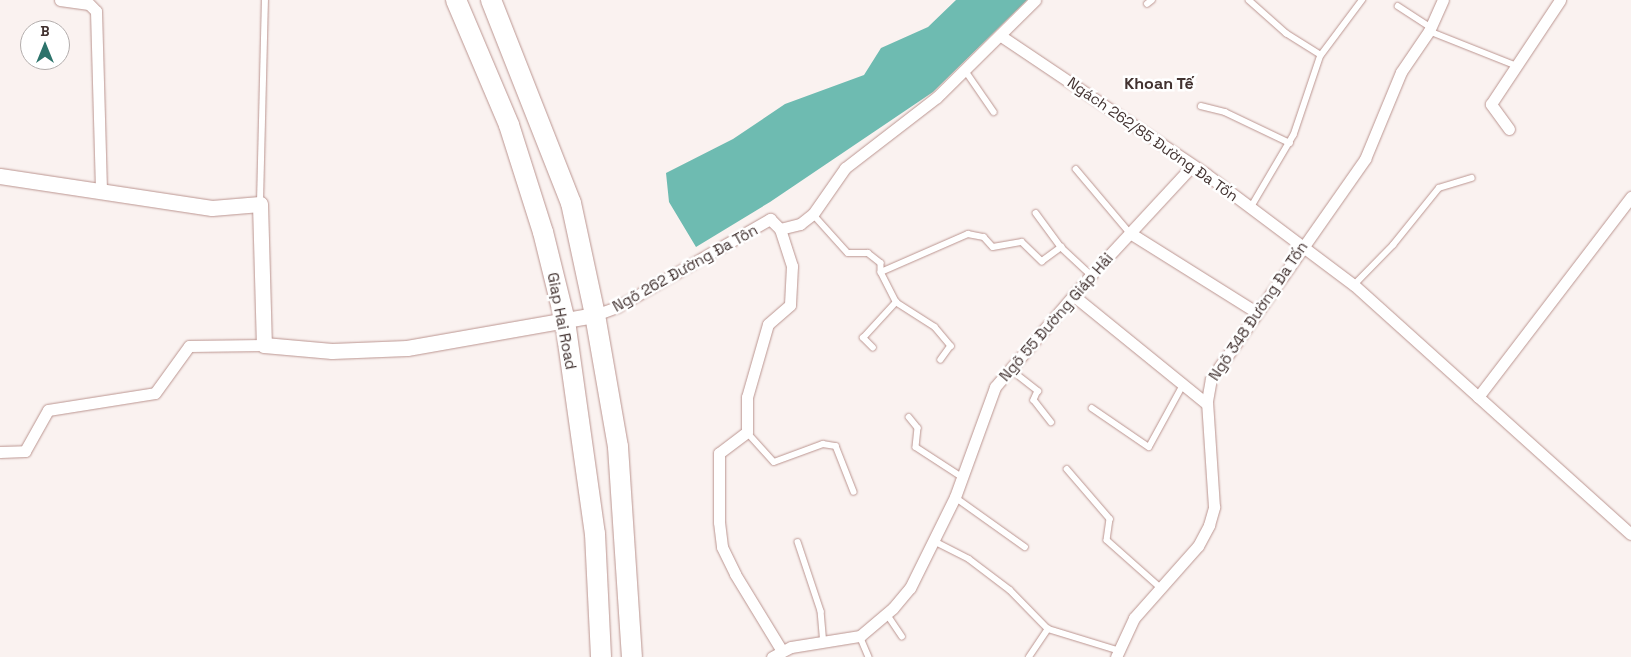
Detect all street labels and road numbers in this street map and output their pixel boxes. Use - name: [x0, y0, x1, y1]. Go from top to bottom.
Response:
- street label: Ngách 262/85 Đường Đa Tốn: [1064, 73, 1242, 205]
- street label: Ngõ 262 Đường Đa Tôn: [609, 220, 761, 316]
- street label: Ngõ 348 Đường Đa Tốn: [1205, 238, 1311, 384]
- street label: Ngõ 55 Đường Giáp Hải: [995, 249, 1117, 385]
- street label: Giap Hai Road: [544, 271, 580, 371]

